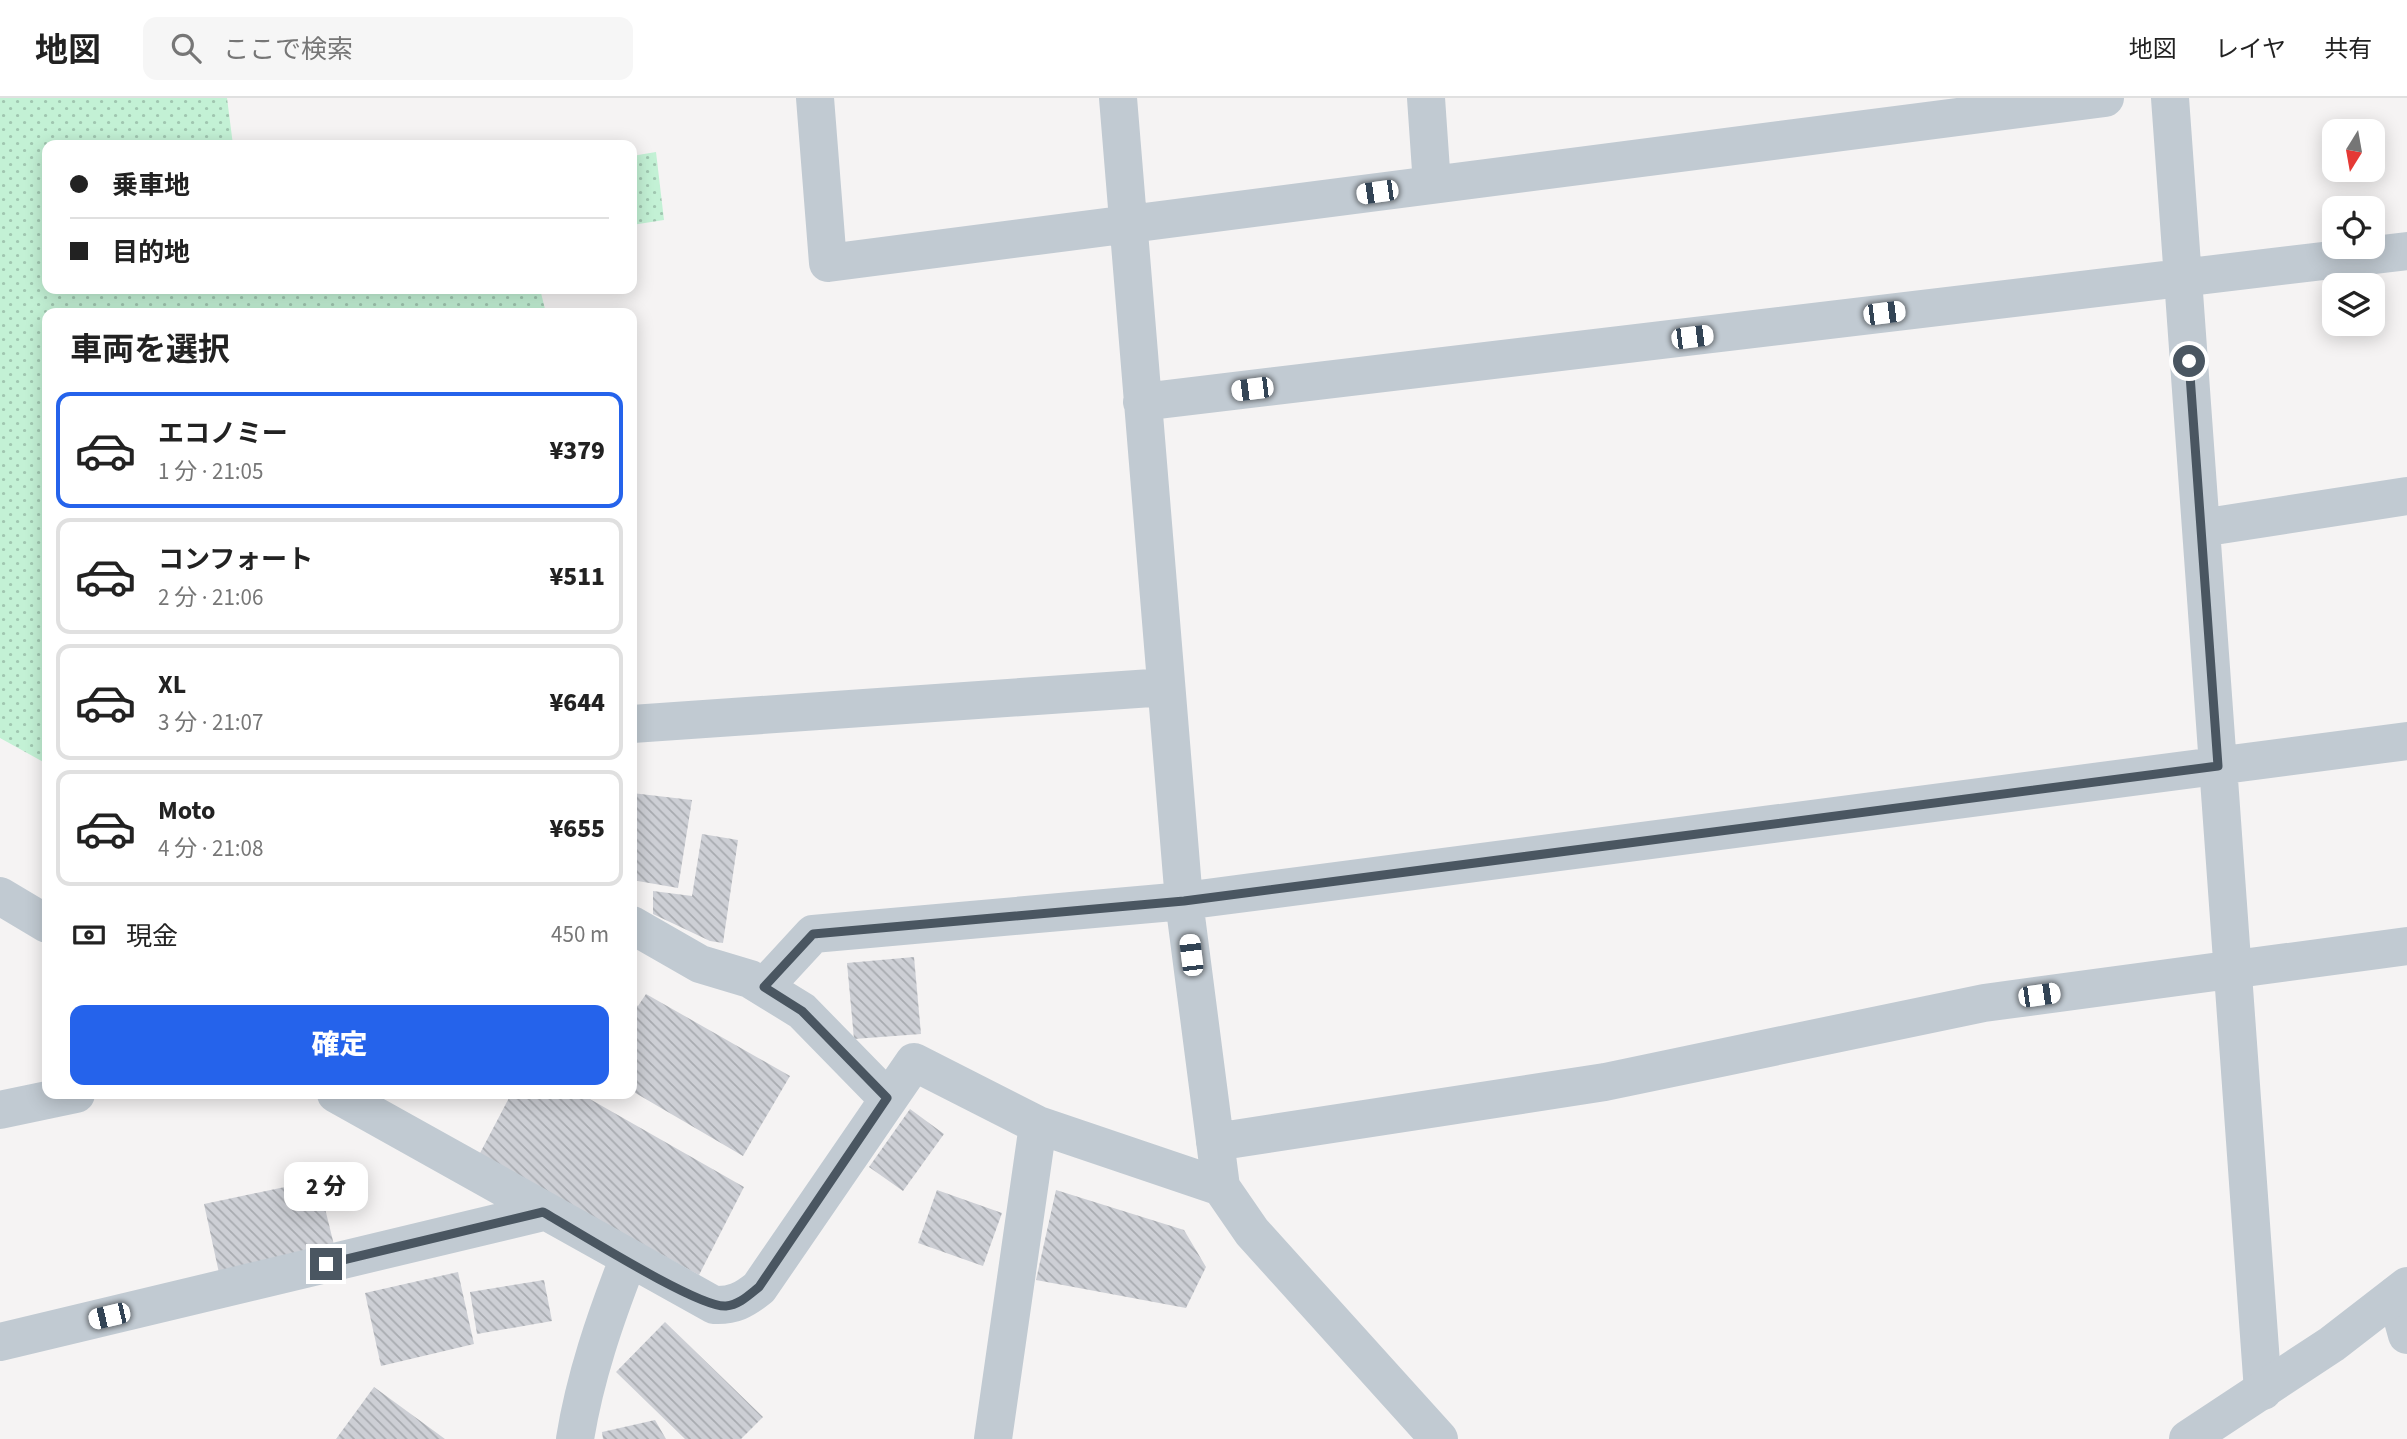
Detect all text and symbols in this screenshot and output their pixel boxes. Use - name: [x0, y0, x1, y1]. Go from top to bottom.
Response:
- search box: [143, 17, 633, 80]
- text: 地図: [35, 27, 101, 74]
- icon: search: [167, 29, 205, 67]
- text: ここで検索: [223, 31, 353, 68]
- text: 地図: [2129, 32, 2177, 67]
- text: レイヤ: [2215, 32, 2286, 67]
- text: 共有: [2324, 32, 2372, 67]
- north arrow: [2322, 119, 2385, 182]
- map controls: [2322, 119, 2385, 336]
- text: 乗車地: [112, 167, 190, 204]
- car: [1355, 179, 1400, 205]
- button: locate: [2322, 196, 2385, 259]
- text: 目的地: [112, 234, 190, 271]
- button: layers: [2322, 273, 2385, 336]
- car: [1862, 300, 1907, 326]
- car: [1670, 324, 1715, 350]
- text: 車両を選択: [70, 327, 230, 373]
- route start: [2173, 345, 2205, 377]
- car: [1230, 376, 1275, 402]
- text: エコノミー: [158, 415, 288, 452]
- icon: car: [74, 419, 137, 482]
- text: ¥379: [549, 432, 605, 469]
- text: 1 分 · 21:05: [158, 455, 263, 488]
- text: コンフォート: [158, 541, 313, 578]
- icon: car: [74, 545, 137, 608]
- text: ¥511: [549, 558, 605, 595]
- text: 2 分 · 21:06: [158, 581, 263, 614]
- text: XL: [158, 666, 186, 703]
- icon: car: [74, 671, 137, 734]
- text: ¥644: [549, 684, 605, 721]
- text: 3 分 · 21:07: [158, 706, 263, 739]
- text: Moto: [158, 792, 215, 829]
- icon: car: [74, 797, 137, 860]
- text: ¥655: [549, 810, 605, 847]
- text: 4 分 · 21:08: [158, 832, 263, 865]
- icon: cash: [70, 916, 108, 954]
- text: 現金: [126, 918, 178, 955]
- text: 450 m: [551, 918, 609, 951]
- car: [1179, 933, 1204, 977]
- car: [2017, 982, 2062, 1008]
- button: 確定: [70, 1005, 609, 1085]
- callout: 2 分: [284, 1162, 368, 1212]
- text: 2 分: [306, 1170, 346, 1203]
- route end: [310, 1248, 342, 1280]
- car: [87, 1301, 132, 1331]

